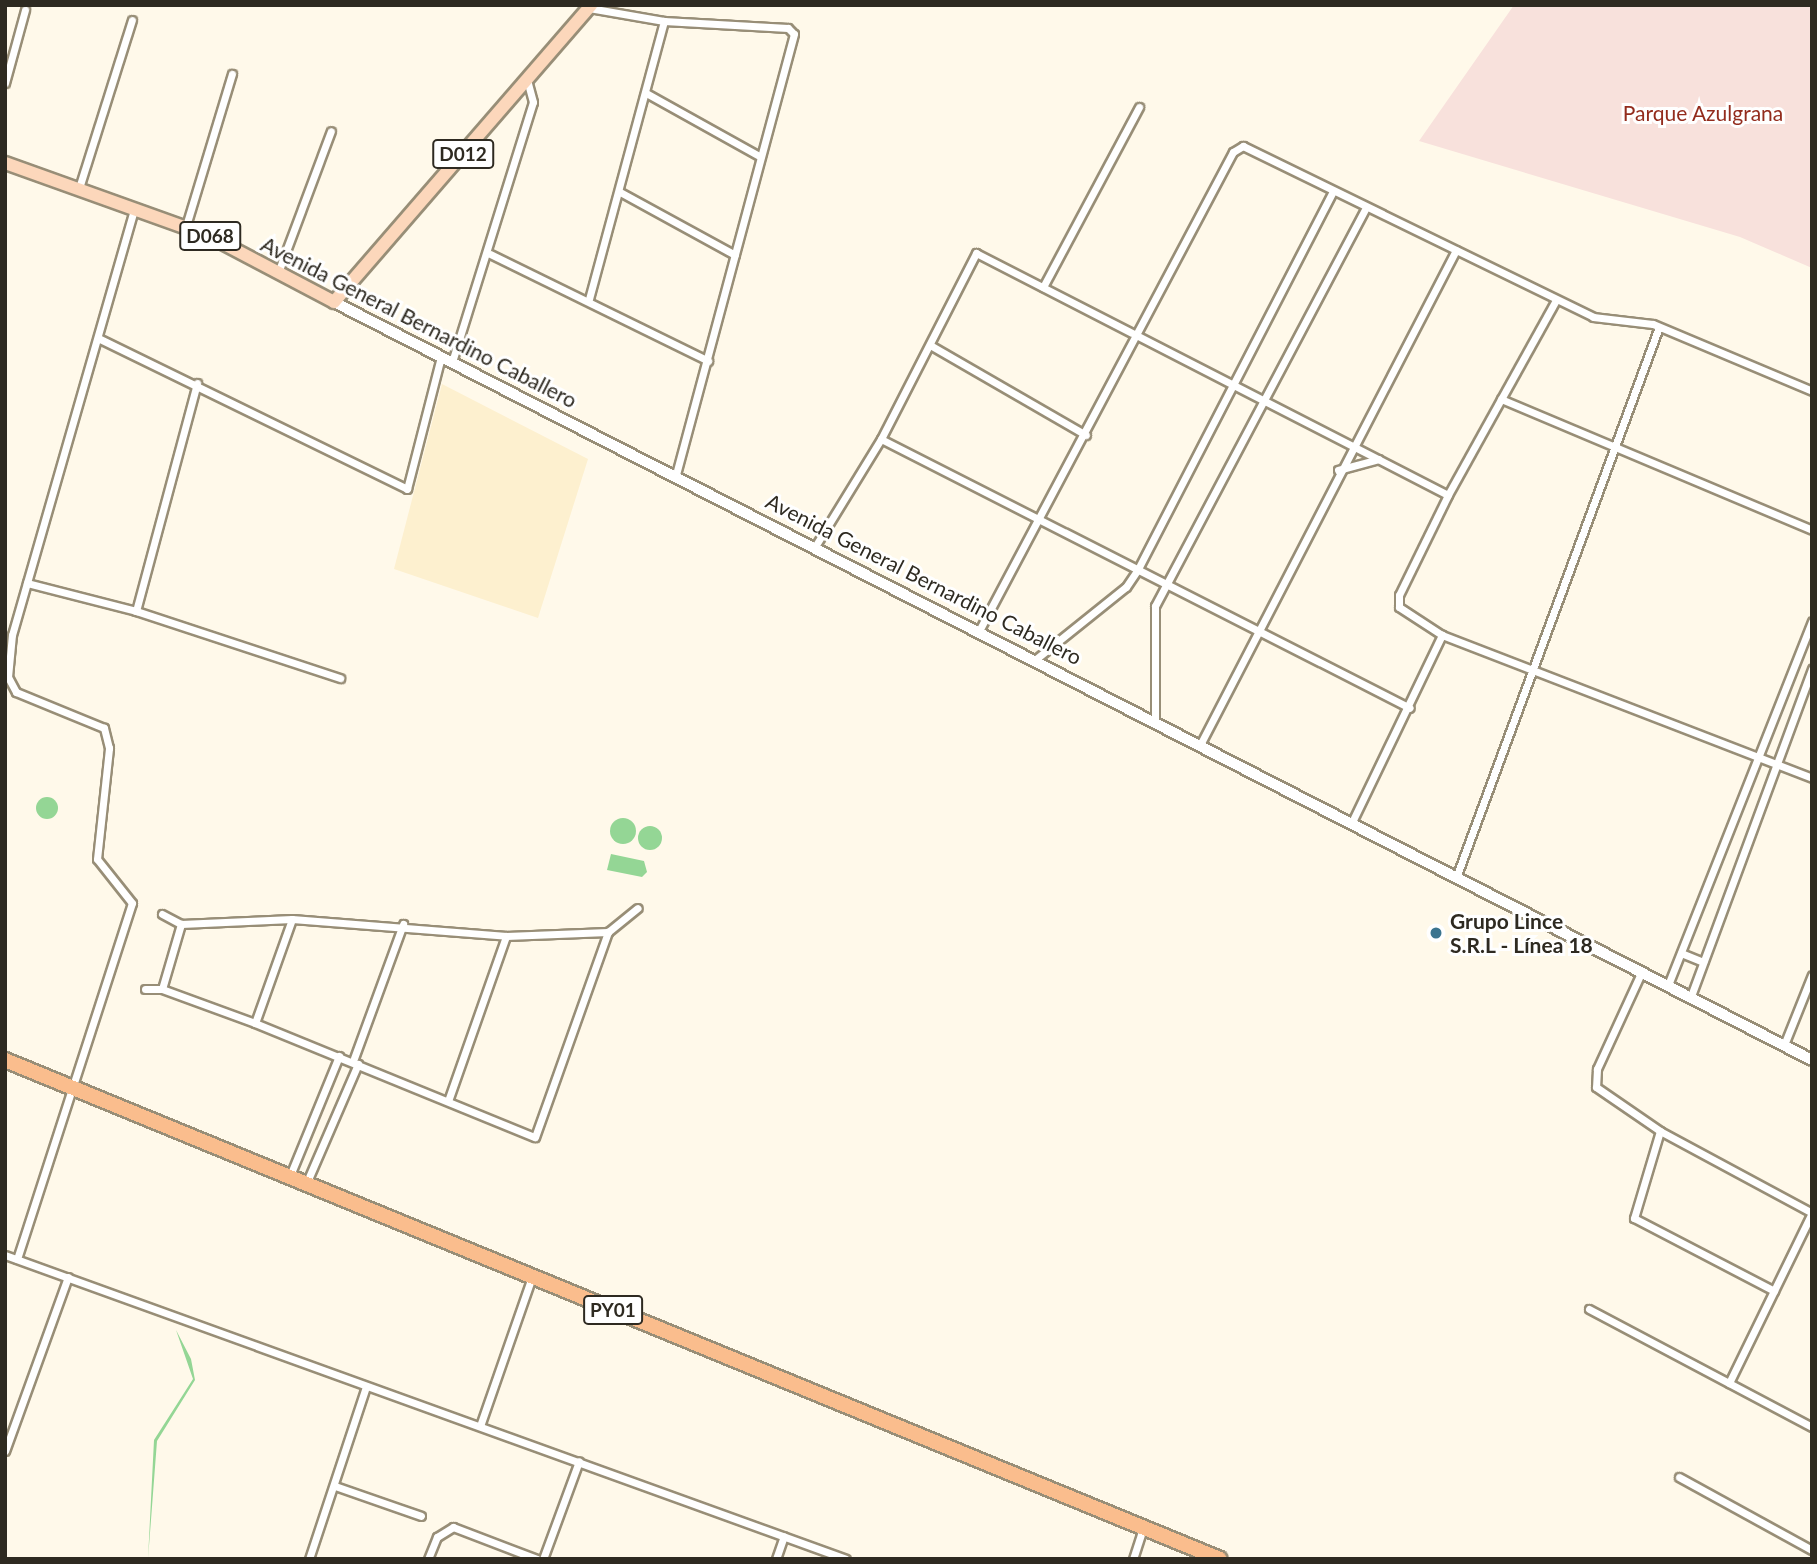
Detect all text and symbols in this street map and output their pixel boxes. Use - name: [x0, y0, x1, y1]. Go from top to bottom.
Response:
- park label: Parque Azulgrana: [1622, 100, 1784, 126]
- road number: D012: [432, 138, 494, 170]
- road number: D068: [178, 220, 242, 252]
- street label: Avenida General Bernardino Caballero: [257, 231, 581, 413]
- street label: Avenida General Bernardino Caballero: [762, 488, 1086, 670]
- place label: Grupo Lince S.R.L - Línea 18: [1450, 908, 1593, 958]
- marker: Grupo Lince S.R.L - Línea 18: [1428, 925, 1444, 941]
- road number: PY01: [582, 1294, 644, 1326]

